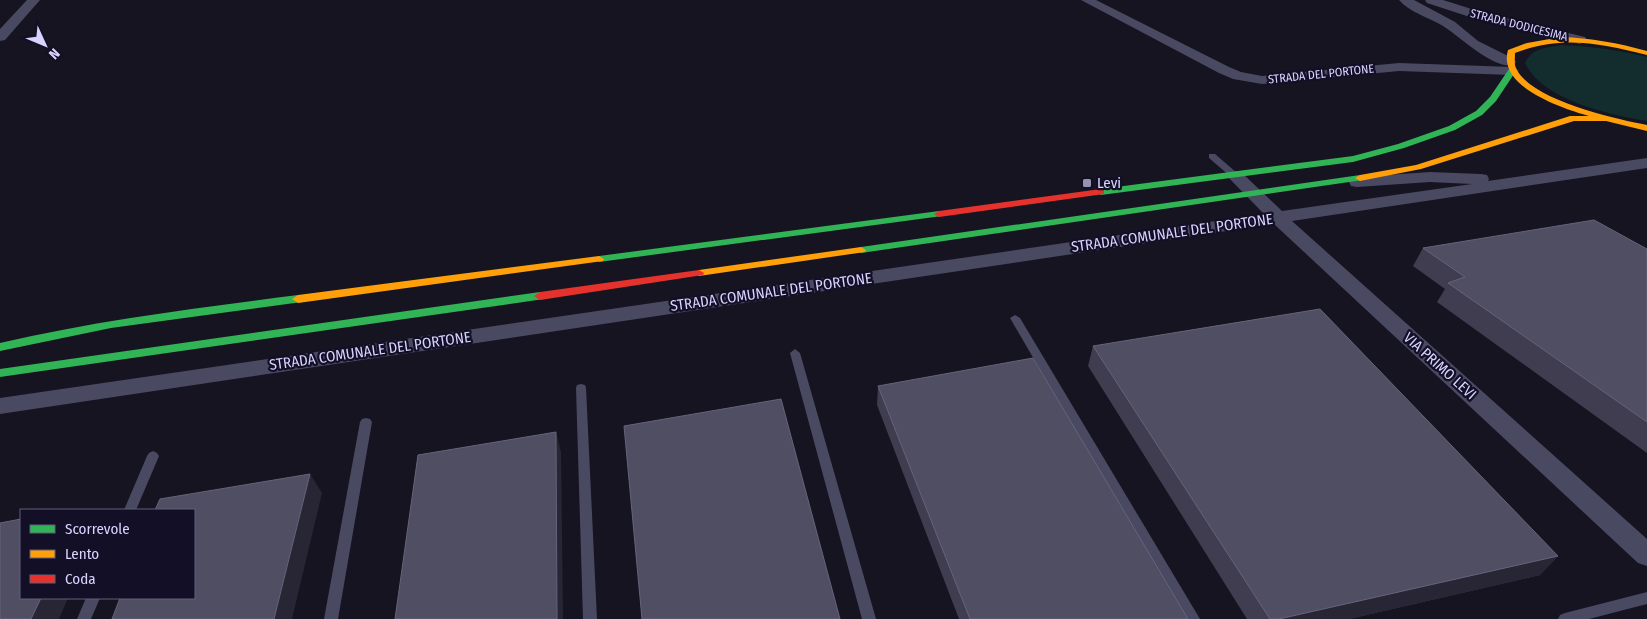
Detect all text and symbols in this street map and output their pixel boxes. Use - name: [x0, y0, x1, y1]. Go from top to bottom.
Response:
- street label: STRADA DODICESIMA: [1469, 6, 1570, 44]
- north arrow: [20, 20, 70, 70]
- text: N: [45, 45, 63, 63]
- street label: STRADA DEL PORTONE: [1267, 61, 1375, 87]
- place label: Levi: [1097, 174, 1121, 192]
- marker: Levi: [1081, 177, 1093, 189]
- street label: STRADA COMUNALE DEL PORTONE: [1070, 210, 1274, 256]
- street label: STRADA COMUNALE DEL PORTONE: [669, 269, 873, 315]
- street label: STRADA COMUNALE DEL PORTONE: [268, 328, 472, 374]
- street label: VIA PRIMO LEVI: [1400, 329, 1480, 403]
- legend: [20, 509, 195, 599]
- text: Scorrevole: [65, 520, 130, 538]
- text: Lento: [65, 545, 99, 563]
- text: Coda: [65, 570, 96, 588]

